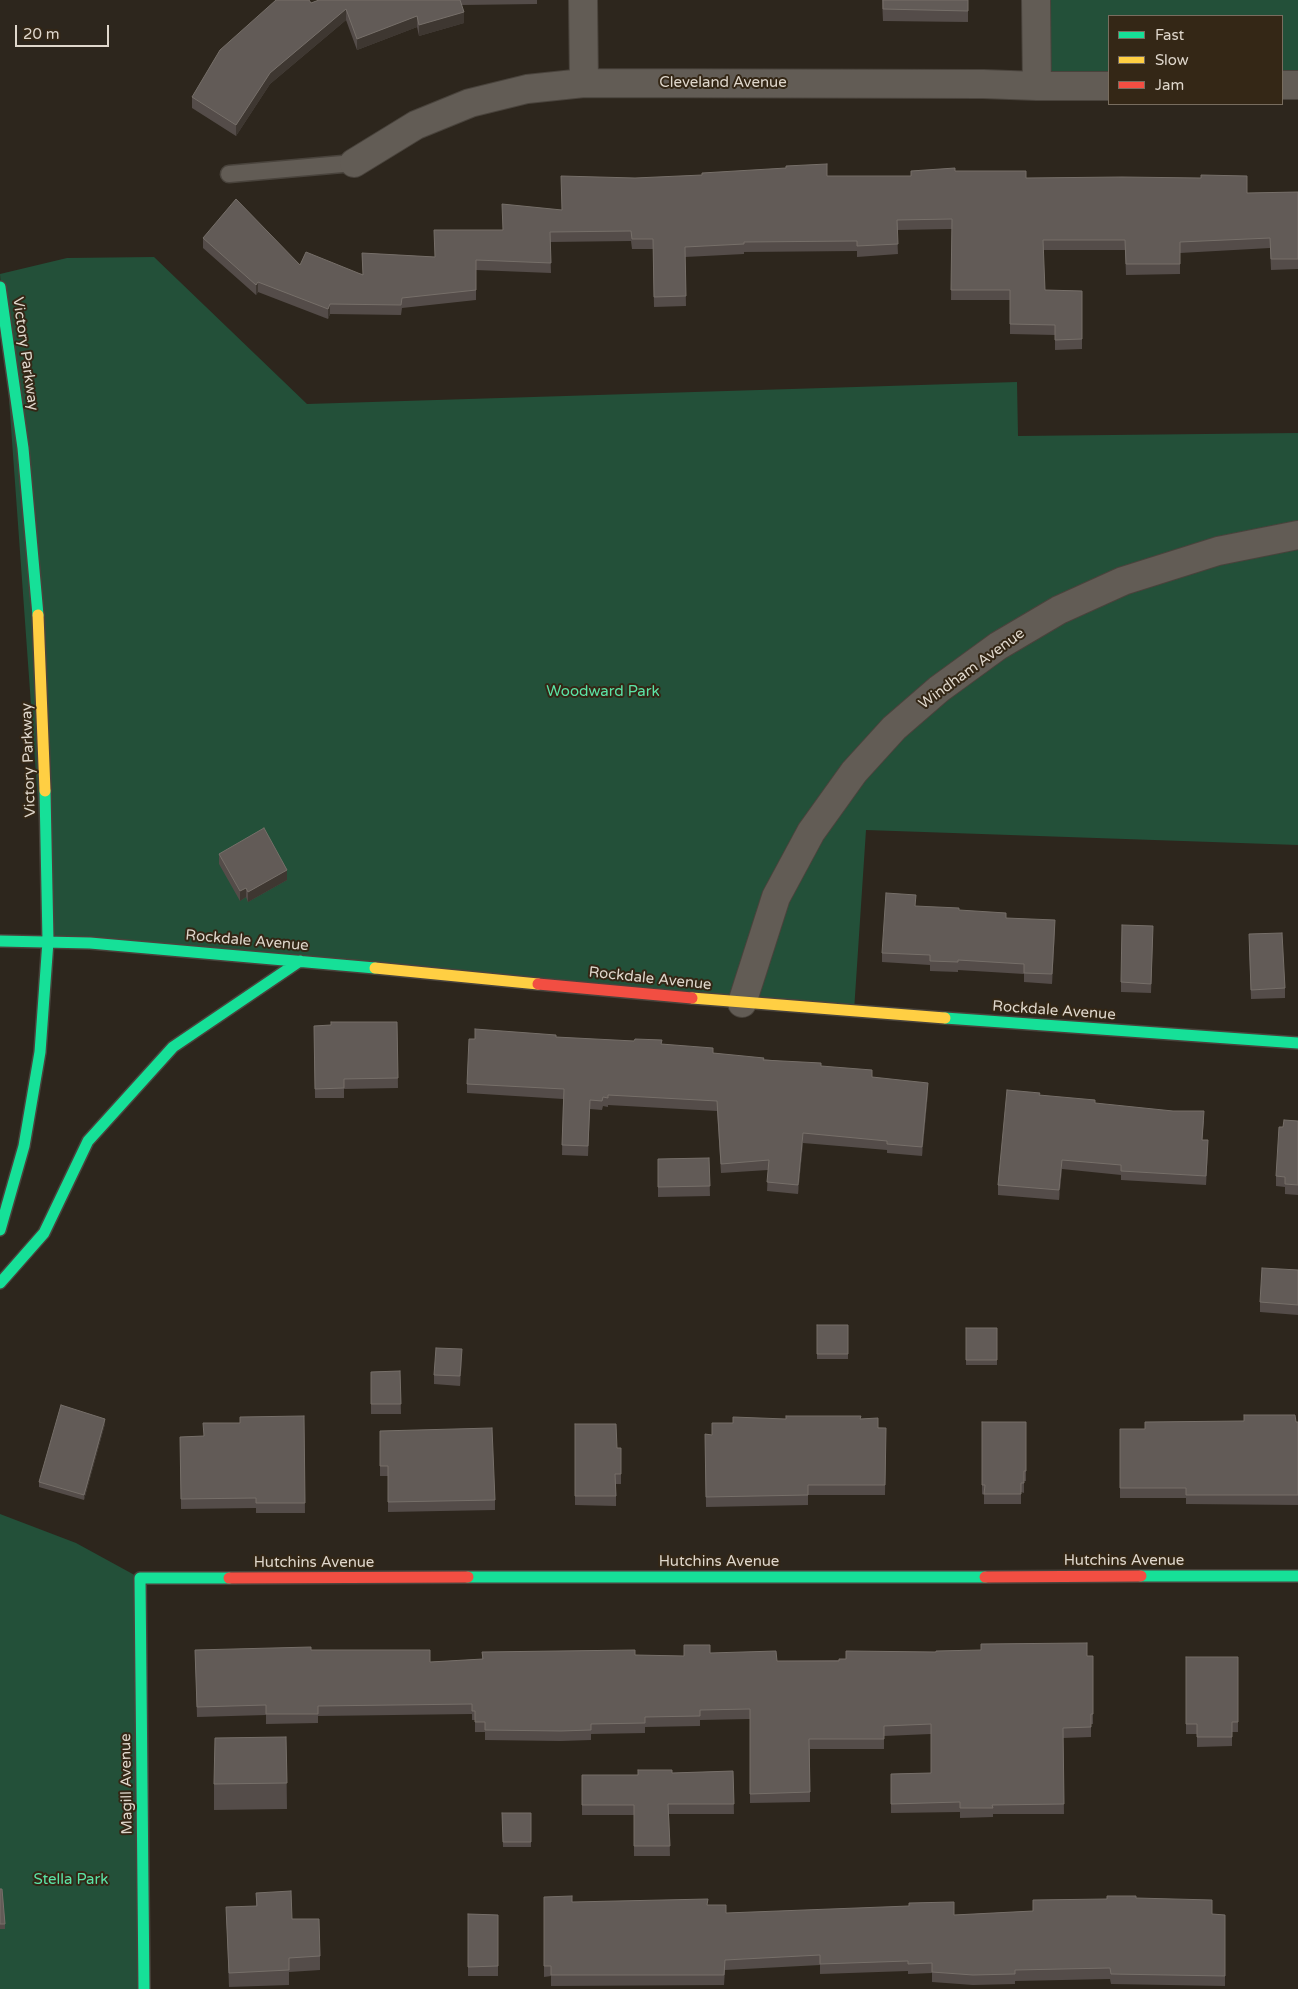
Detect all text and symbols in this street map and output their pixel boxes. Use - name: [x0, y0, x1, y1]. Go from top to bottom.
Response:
- scale bar: [18, 15, 111, 47]
- legend: [1108, 15, 1283, 105]
- text: 20 m: [23, 25, 60, 43]
- text: Fast: [1155, 26, 1184, 44]
- text: Slow: [1155, 51, 1189, 69]
- street label: Cleveland Avenue: [659, 74, 787, 92]
- text: Jam: [1155, 76, 1184, 94]
- street label: Victory Parkway: [8, 296, 42, 412]
- street label: Windham Avenue: [916, 625, 1028, 713]
- park label: Woodward Park: [546, 683, 660, 701]
- street label: Victory Parkway: [18, 702, 40, 818]
- street label: Rockdale Avenue: [185, 927, 309, 955]
- street label: Rockdale Avenue: [588, 964, 712, 994]
- street label: Rockdale Avenue: [992, 998, 1116, 1024]
- street label: Hutchins Avenue: [1064, 1552, 1184, 1570]
- street label: Hutchins Avenue: [659, 1553, 779, 1571]
- street label: Hutchins Avenue: [254, 1554, 374, 1572]
- street label: Magill Avenue: [117, 1733, 137, 1835]
- park label: Stella Park: [34, 1871, 108, 1889]

